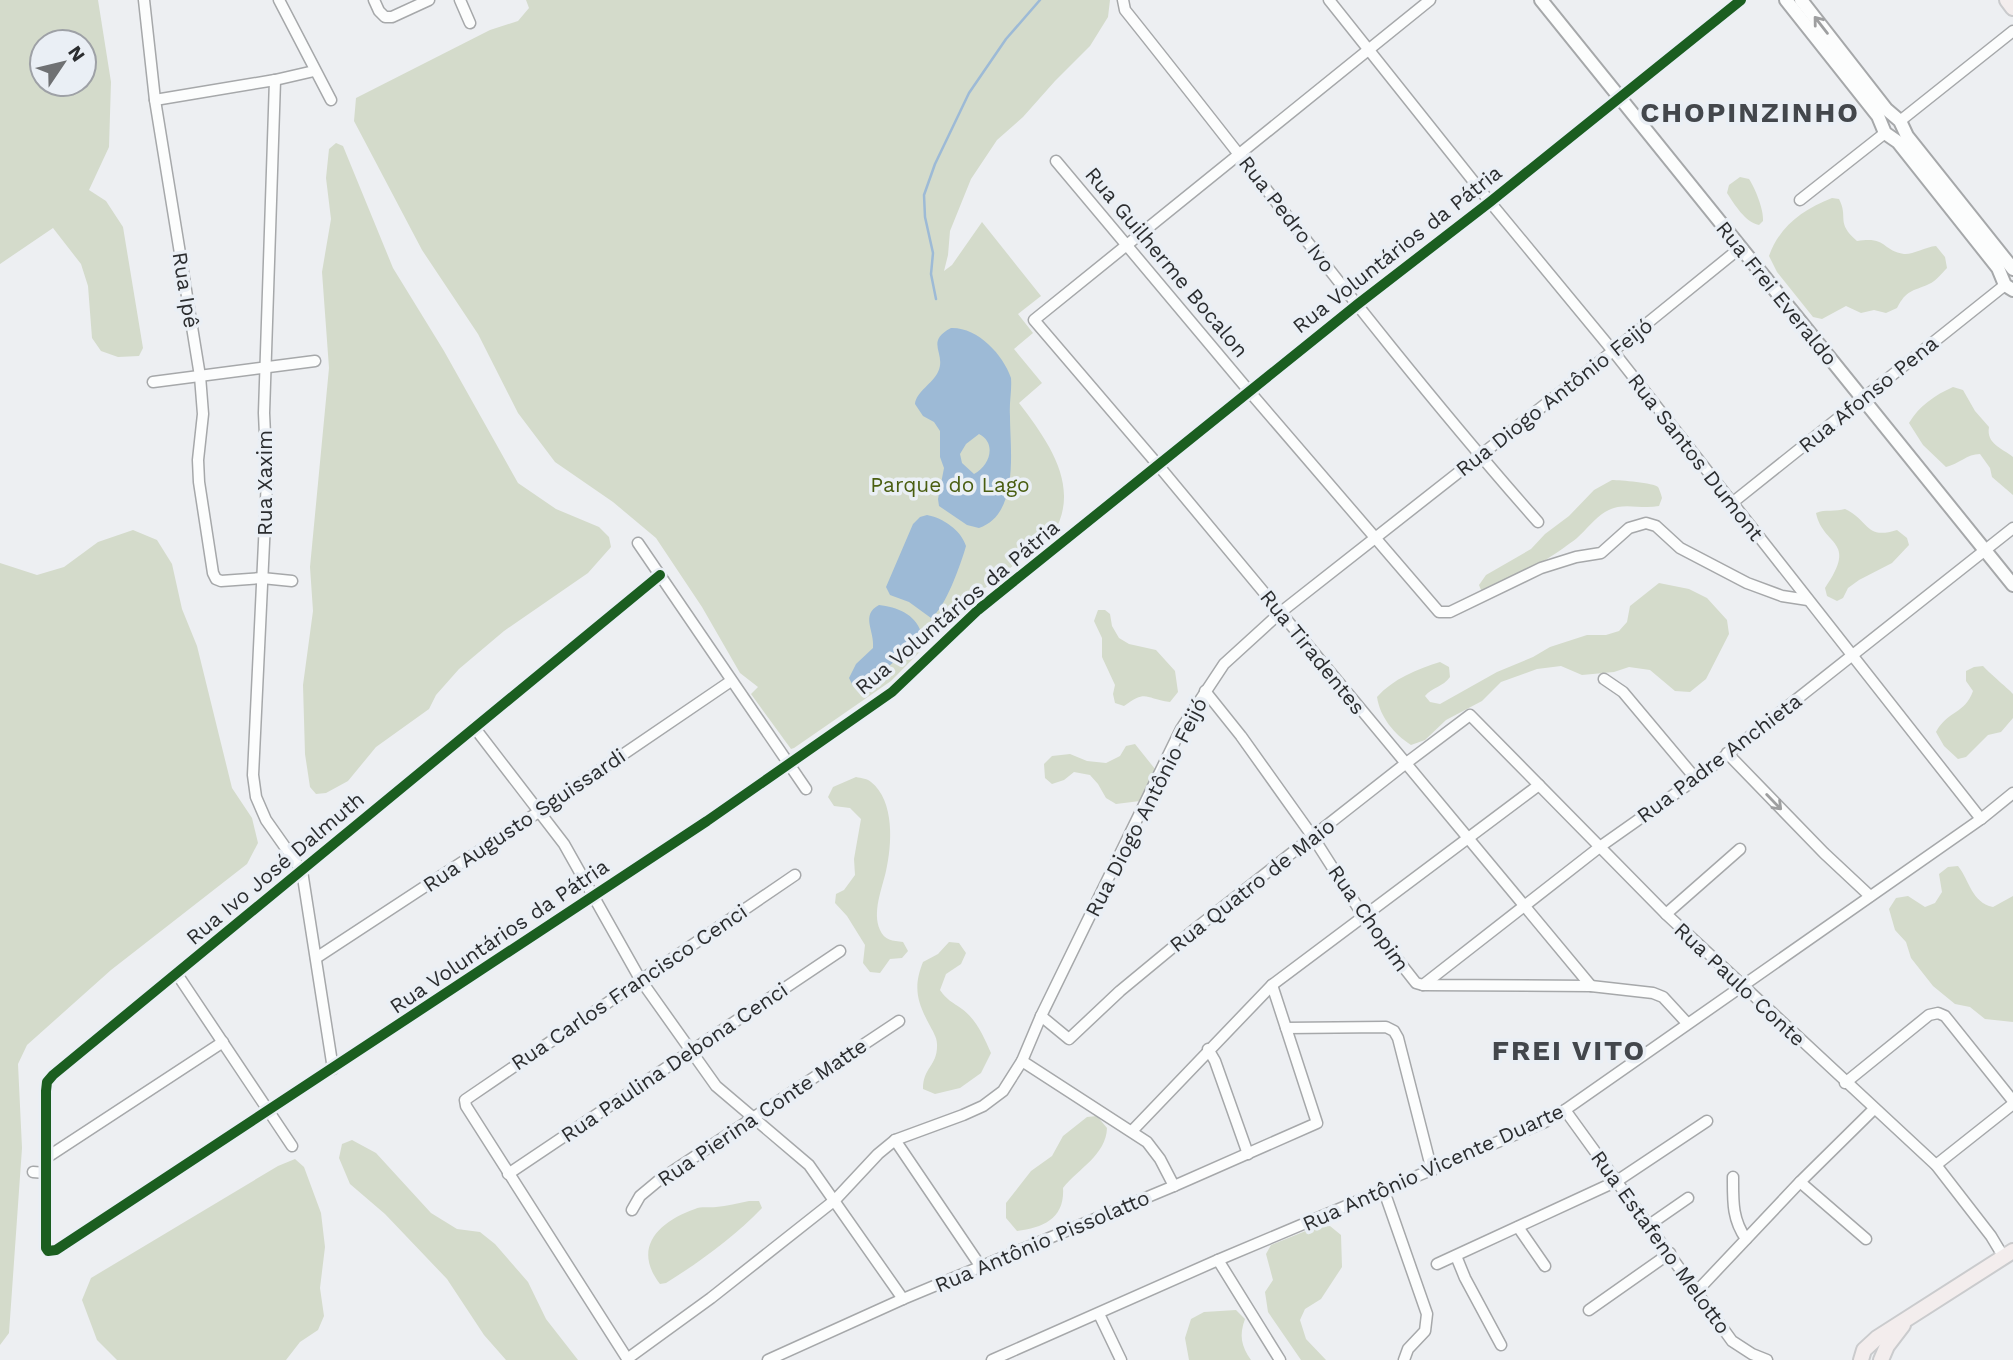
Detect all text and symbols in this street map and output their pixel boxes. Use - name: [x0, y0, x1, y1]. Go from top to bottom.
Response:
- one-way arrow: [1813, 17, 1828, 35]
- north arrow: [28, 28, 98, 98]
- text: N: [63, 41, 90, 66]
- district label: CHOPINZINHO: [1640, 96, 1860, 129]
- street label: Rua Pedro Ivo: [1234, 151, 1340, 277]
- street label: Rua Voluntários da Pátria: [1287, 159, 1507, 338]
- street label: Rua Guilherme Bocalon: [1080, 162, 1254, 362]
- street label: Rua Frei Everaldo: [1711, 216, 1843, 370]
- street label: Rua Ipê: [168, 250, 204, 330]
- street label: Rua Diogo Antônio Feijó: [1451, 312, 1657, 482]
- street label: Rua Afonso Pena: [1793, 330, 1943, 458]
- street label: Rua Santos Dumont: [1623, 368, 1769, 546]
- street label: Rua Xaxim: [252, 430, 277, 536]
- park label: Parque do Lago: [870, 472, 1030, 497]
- street label: Rua Voluntários da Pátria: [850, 514, 1064, 700]
- street label: Rua Tiradentes: [1255, 585, 1371, 719]
- street label: Rua Padre Anchieta: [1632, 688, 1806, 828]
- street label: Rua Diogo Antônio Feijó: [1080, 693, 1212, 921]
- street label: Rua Augusto Sguissardi: [418, 743, 630, 897]
- street label: Rua Ivo José Dalmuth: [181, 786, 369, 950]
- one-way arrow: [1766, 793, 1783, 810]
- street label: Rua Quatro de Maio: [1165, 813, 1339, 957]
- street label: Rua Voluntários da Pátria: [385, 853, 613, 1019]
- street label: Rua Chopim: [1323, 860, 1415, 976]
- street label: Rua Carlos Francisco Cenci: [506, 899, 752, 1075]
- street label: Rua Paulo Conte: [1669, 917, 1811, 1051]
- street label: Rua Paulina Debona Cenci: [556, 977, 792, 1147]
- street label: Rua Pierina Conte Matte: [653, 1033, 871, 1191]
- district label: FREI VITO: [1492, 1034, 1646, 1067]
- street label: Rua Antônio Vicente Duarte: [1299, 1098, 1567, 1236]
- street label: Rua Estafeno Melotto: [1586, 1145, 1736, 1339]
- street label: Rua Antônio Pissolatto: [931, 1184, 1153, 1298]

